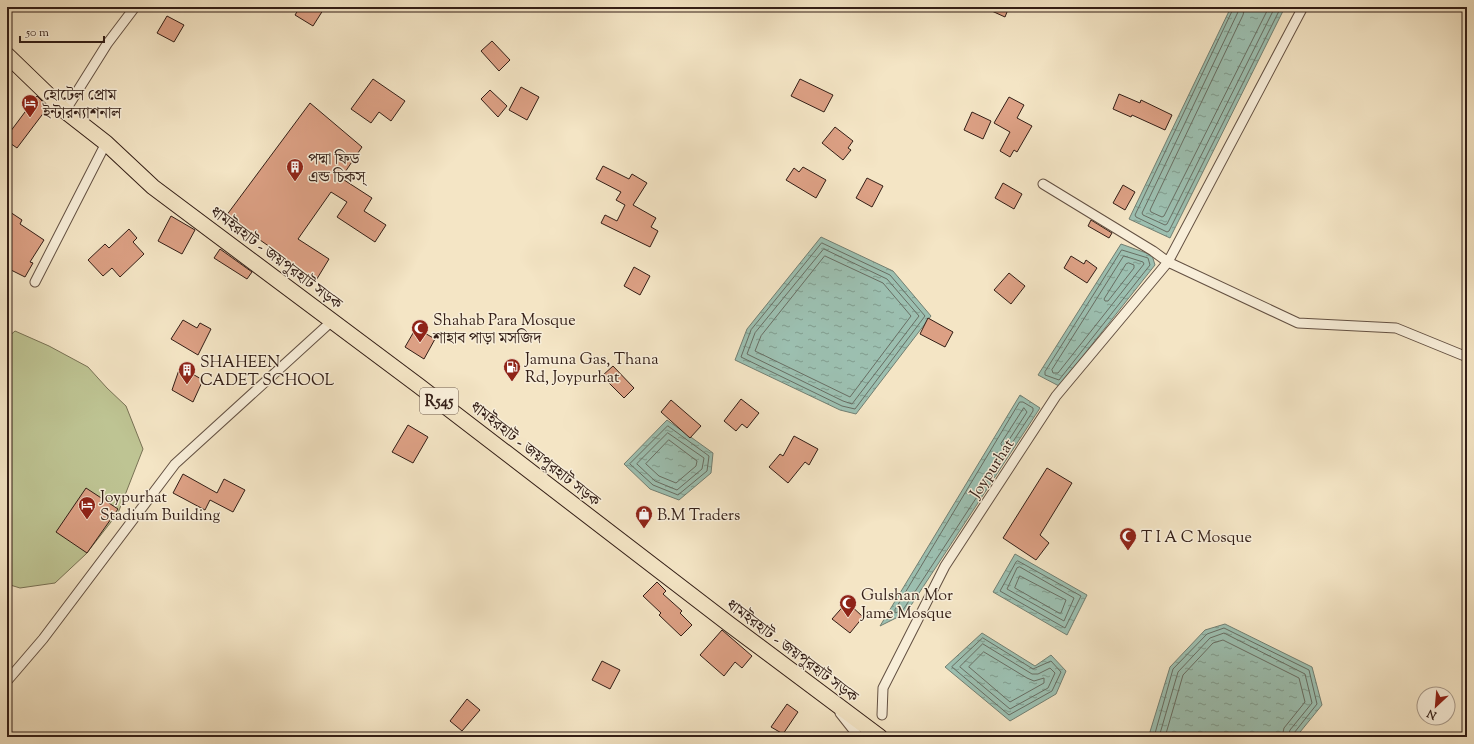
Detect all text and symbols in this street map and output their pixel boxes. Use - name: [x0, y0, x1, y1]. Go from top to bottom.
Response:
- scale bar: [20, 18, 104, 44]
- text: 50 m: [25, 24, 49, 42]
- place label: হোটেল প্রোম ইন্টারন্যাশনাল: [42, 85, 122, 126]
- hotel icon: হোটেল প্রোম ইন্টারন্যাশনাল: [20, 93, 40, 118]
- place label: পদ্মা ফিড এন্ড চিকস্‌: [308, 149, 367, 190]
- building icon: পদ্মা ফিড এন্ড চিকস্‌: [285, 157, 305, 182]
- street label: ধামইরহাট - জয়পুরহাট সড়ক: [205, 201, 347, 317]
- place label: Shahab Para Mosque শাহাব পাড়া মসজিদ: [432, 310, 576, 351]
- mosque icon: Shahab Para Mosque শাহাব পাড়া মসজিদ: [410, 318, 430, 343]
- place label: Jamuna Gas, Thana Rd, Joypurhat: [524, 349, 659, 390]
- place label: SHAHEEN CADET SCHOOL: [200, 352, 335, 393]
- fuel station icon: Jamuna Gas, Thana Rd, Joypurhat: [502, 357, 522, 382]
- building icon: SHAHEEN CADET SCHOOL: [177, 360, 197, 385]
- road number: R545: [420, 388, 458, 414]
- street label: ধামইরহাট - জয়পুরহাট সড়ক: [464, 396, 606, 514]
- street label: Joypurhat: [965, 435, 1021, 505]
- place label: Joypurhat Stadium Building: [99, 487, 221, 528]
- hotel icon: Joypurhat Stadium Building: [77, 495, 97, 520]
- shop icon: B.M Traders: [634, 504, 654, 529]
- place label: B.M Traders: [657, 505, 740, 528]
- mosque icon: T I A C Mosque: [1118, 526, 1138, 551]
- place label: T I A C Mosque: [1141, 527, 1252, 550]
- place label: Gulshan Mor Jame Mosque: [860, 585, 953, 626]
- mosque icon: Gulshan Mor Jame Mosque: [838, 593, 858, 618]
- street label: ধামইরহাট - জয়পুরহাট সড়ক: [721, 594, 863, 710]
- north arrow: [1416, 686, 1456, 726]
- text: N: [1424, 705, 1440, 724]

